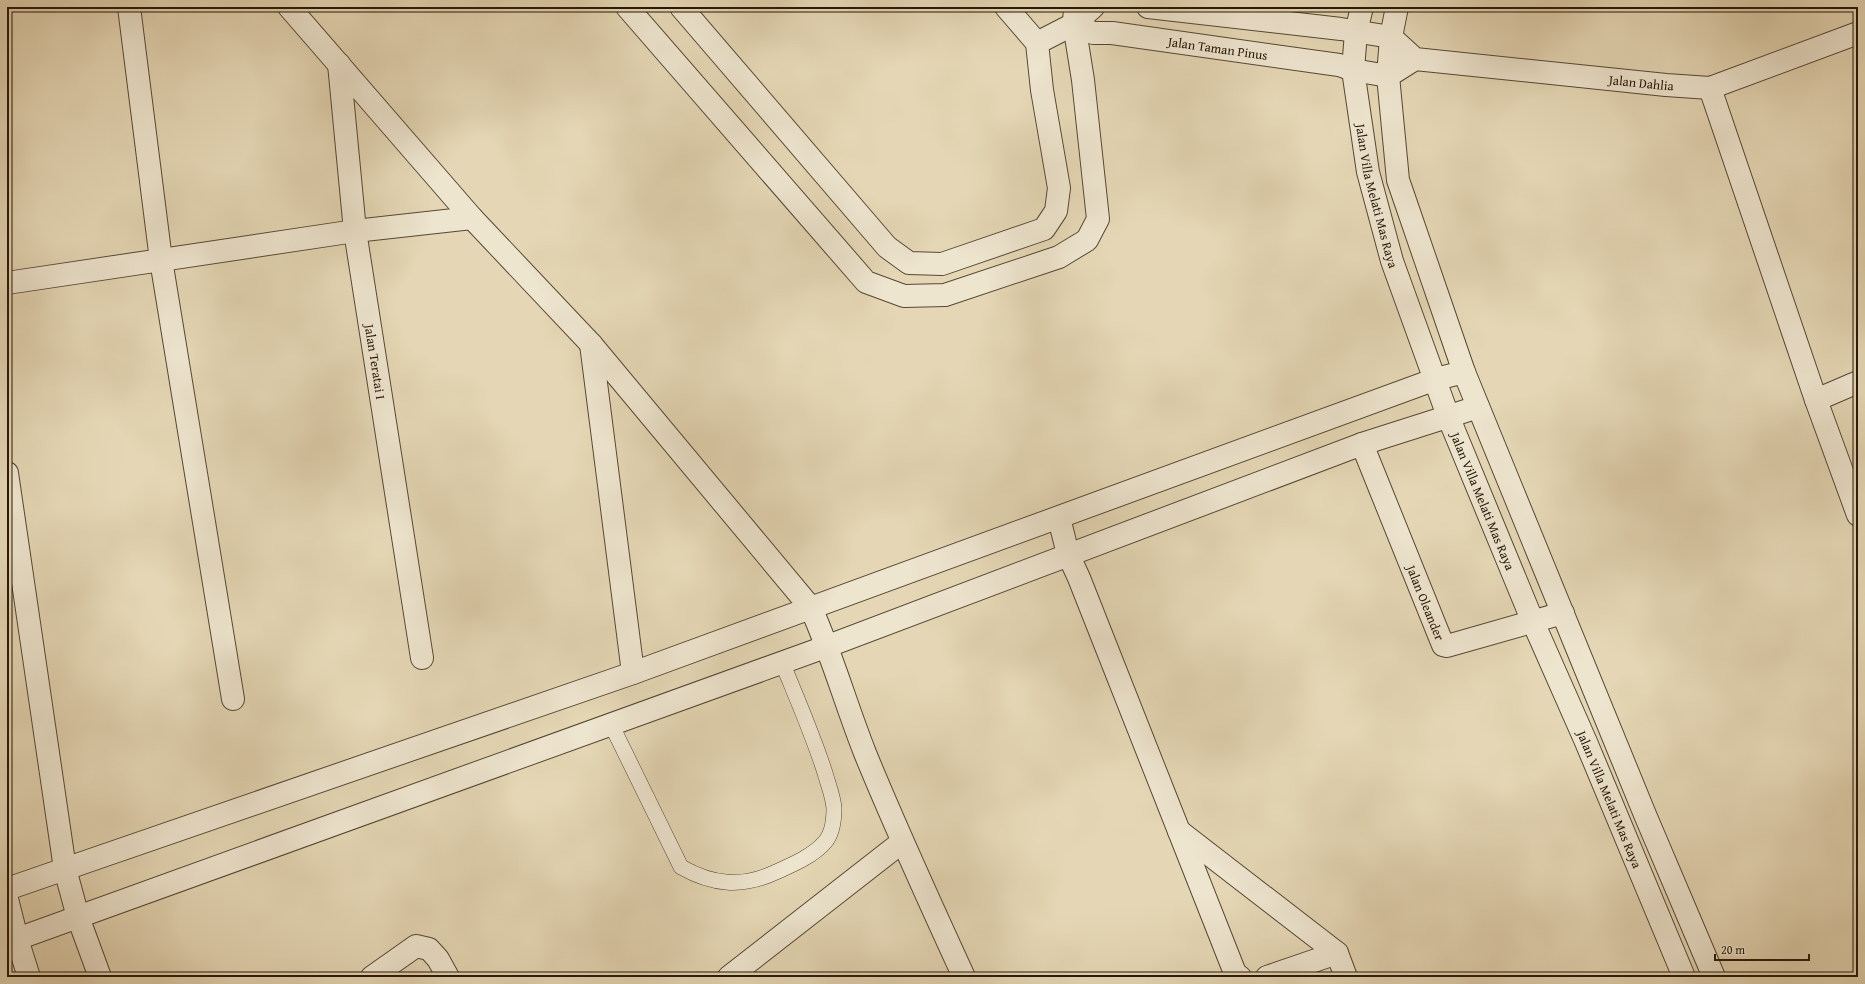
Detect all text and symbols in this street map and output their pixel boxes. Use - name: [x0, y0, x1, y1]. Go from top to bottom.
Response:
- street label: Jalan Taman Pinus: [1165, 32, 1269, 65]
- street label: Jalan Dahlia: [1606, 70, 1675, 96]
- street label: Jalan Villa Melati Mas Raya: [1351, 121, 1403, 271]
- street label: Jalan Teratai I: [359, 321, 390, 401]
- street label: Jalan Villa Melati Mas Raya: [1445, 428, 1520, 574]
- street label: Jalan Oleander: [1401, 560, 1449, 644]
- street label: Jalan Villa Melati Mas Raya: [1571, 726, 1647, 872]
- scale bar: [1715, 936, 1809, 962]
- text: 20 m: [1721, 941, 1745, 958]

